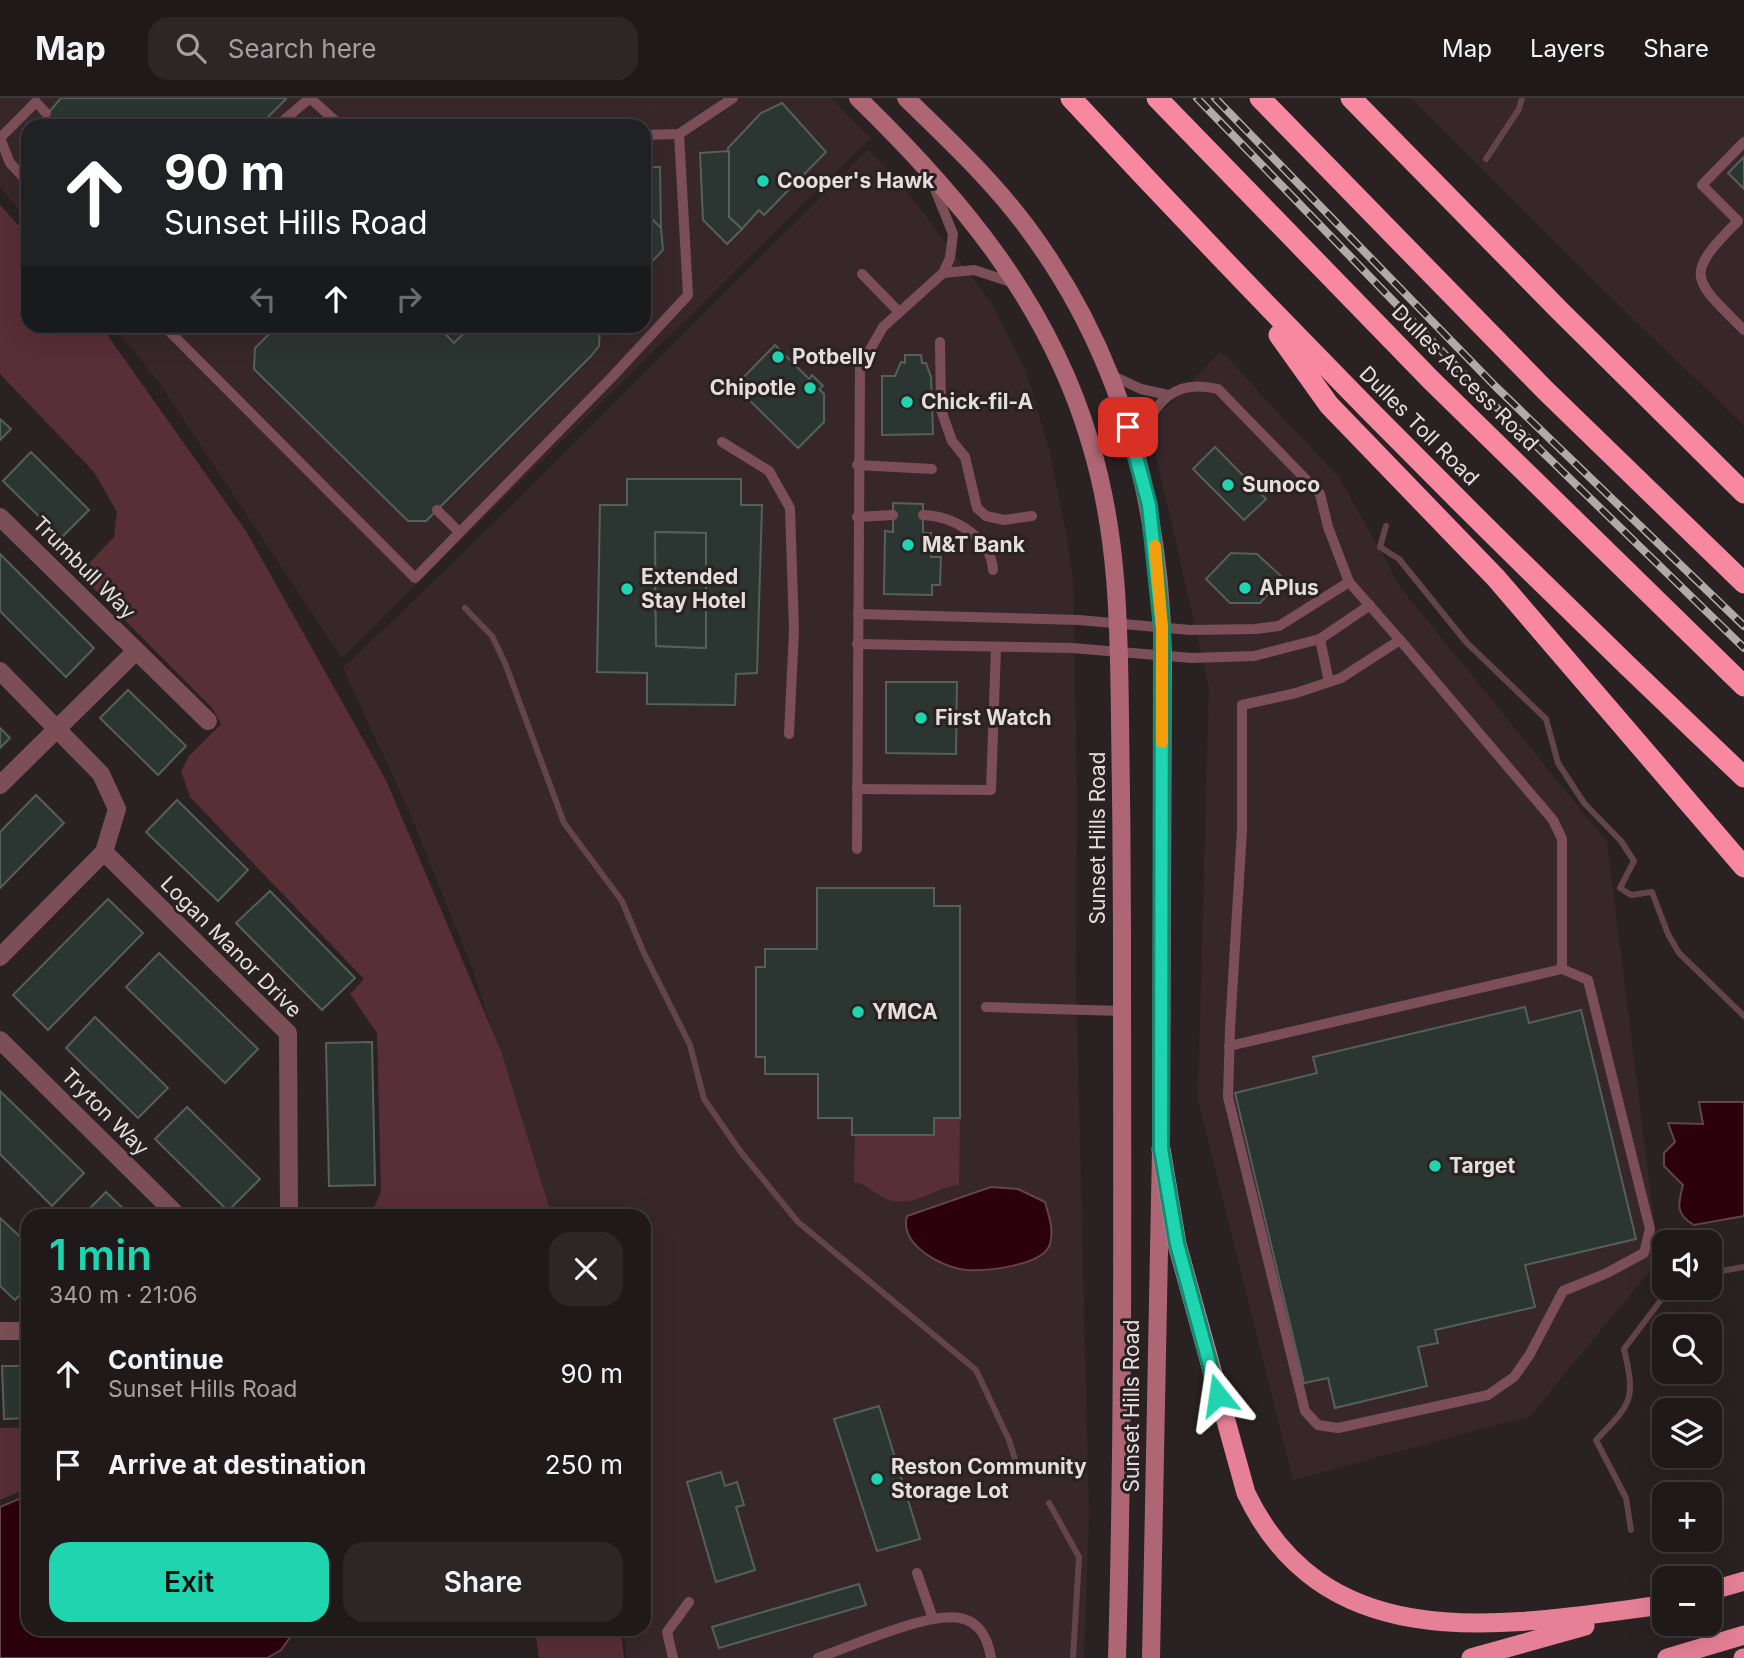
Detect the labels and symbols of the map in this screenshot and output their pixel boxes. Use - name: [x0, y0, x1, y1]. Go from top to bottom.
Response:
- place label: Cooper's Hawk: [777, 168, 935, 193]
- marker: Cooper's Hawk: [755, 173, 771, 189]
- street label: Dulles Access Road: [1387, 299, 1544, 456]
- place label: Potbelly: [792, 344, 876, 369]
- marker: Potbelly: [770, 349, 786, 365]
- street label: Dulles Toll Road: [1355, 361, 1484, 490]
- place label: Chipotle: [710, 375, 796, 400]
- marker: Chipotle: [802, 380, 818, 396]
- place label: Chick-fil-A: [921, 389, 1033, 414]
- marker: Chick-fil-A: [899, 394, 915, 410]
- pin: [1098, 397, 1158, 457]
- place label: Sunoco: [1242, 472, 1320, 497]
- marker: Sunoco: [1220, 477, 1236, 493]
- street label: Trumbull Way: [28, 511, 141, 624]
- place label: M&T Bank: [922, 532, 1026, 557]
- marker: M&T Bank: [900, 537, 916, 553]
- place label: Extended Stay Hotel: [641, 564, 746, 613]
- place label: APlus: [1259, 575, 1319, 600]
- marker: APlus: [1237, 580, 1253, 596]
- marker: Extended Stay Hotel: [619, 581, 635, 597]
- place label: First Watch: [935, 705, 1052, 730]
- marker: First Watch: [913, 710, 929, 726]
- street label: Sunset Hills Road: [1085, 752, 1110, 924]
- street label: Logan Manor Drive: [156, 871, 307, 1022]
- place label: YMCA: [872, 999, 938, 1024]
- marker: YMCA: [850, 1004, 866, 1020]
- street label: Tryton Way: [56, 1063, 154, 1161]
- place label: Target: [1449, 1153, 1515, 1178]
- marker: Target: [1427, 1158, 1443, 1174]
- street label: Sunset Hills Road: [1119, 1320, 1144, 1492]
- position arrow: [1181, 1358, 1255, 1432]
- place label: Reston Community Storage Lot: [891, 1454, 1087, 1503]
- marker: Reston Community Storage Lot: [869, 1471, 885, 1487]

